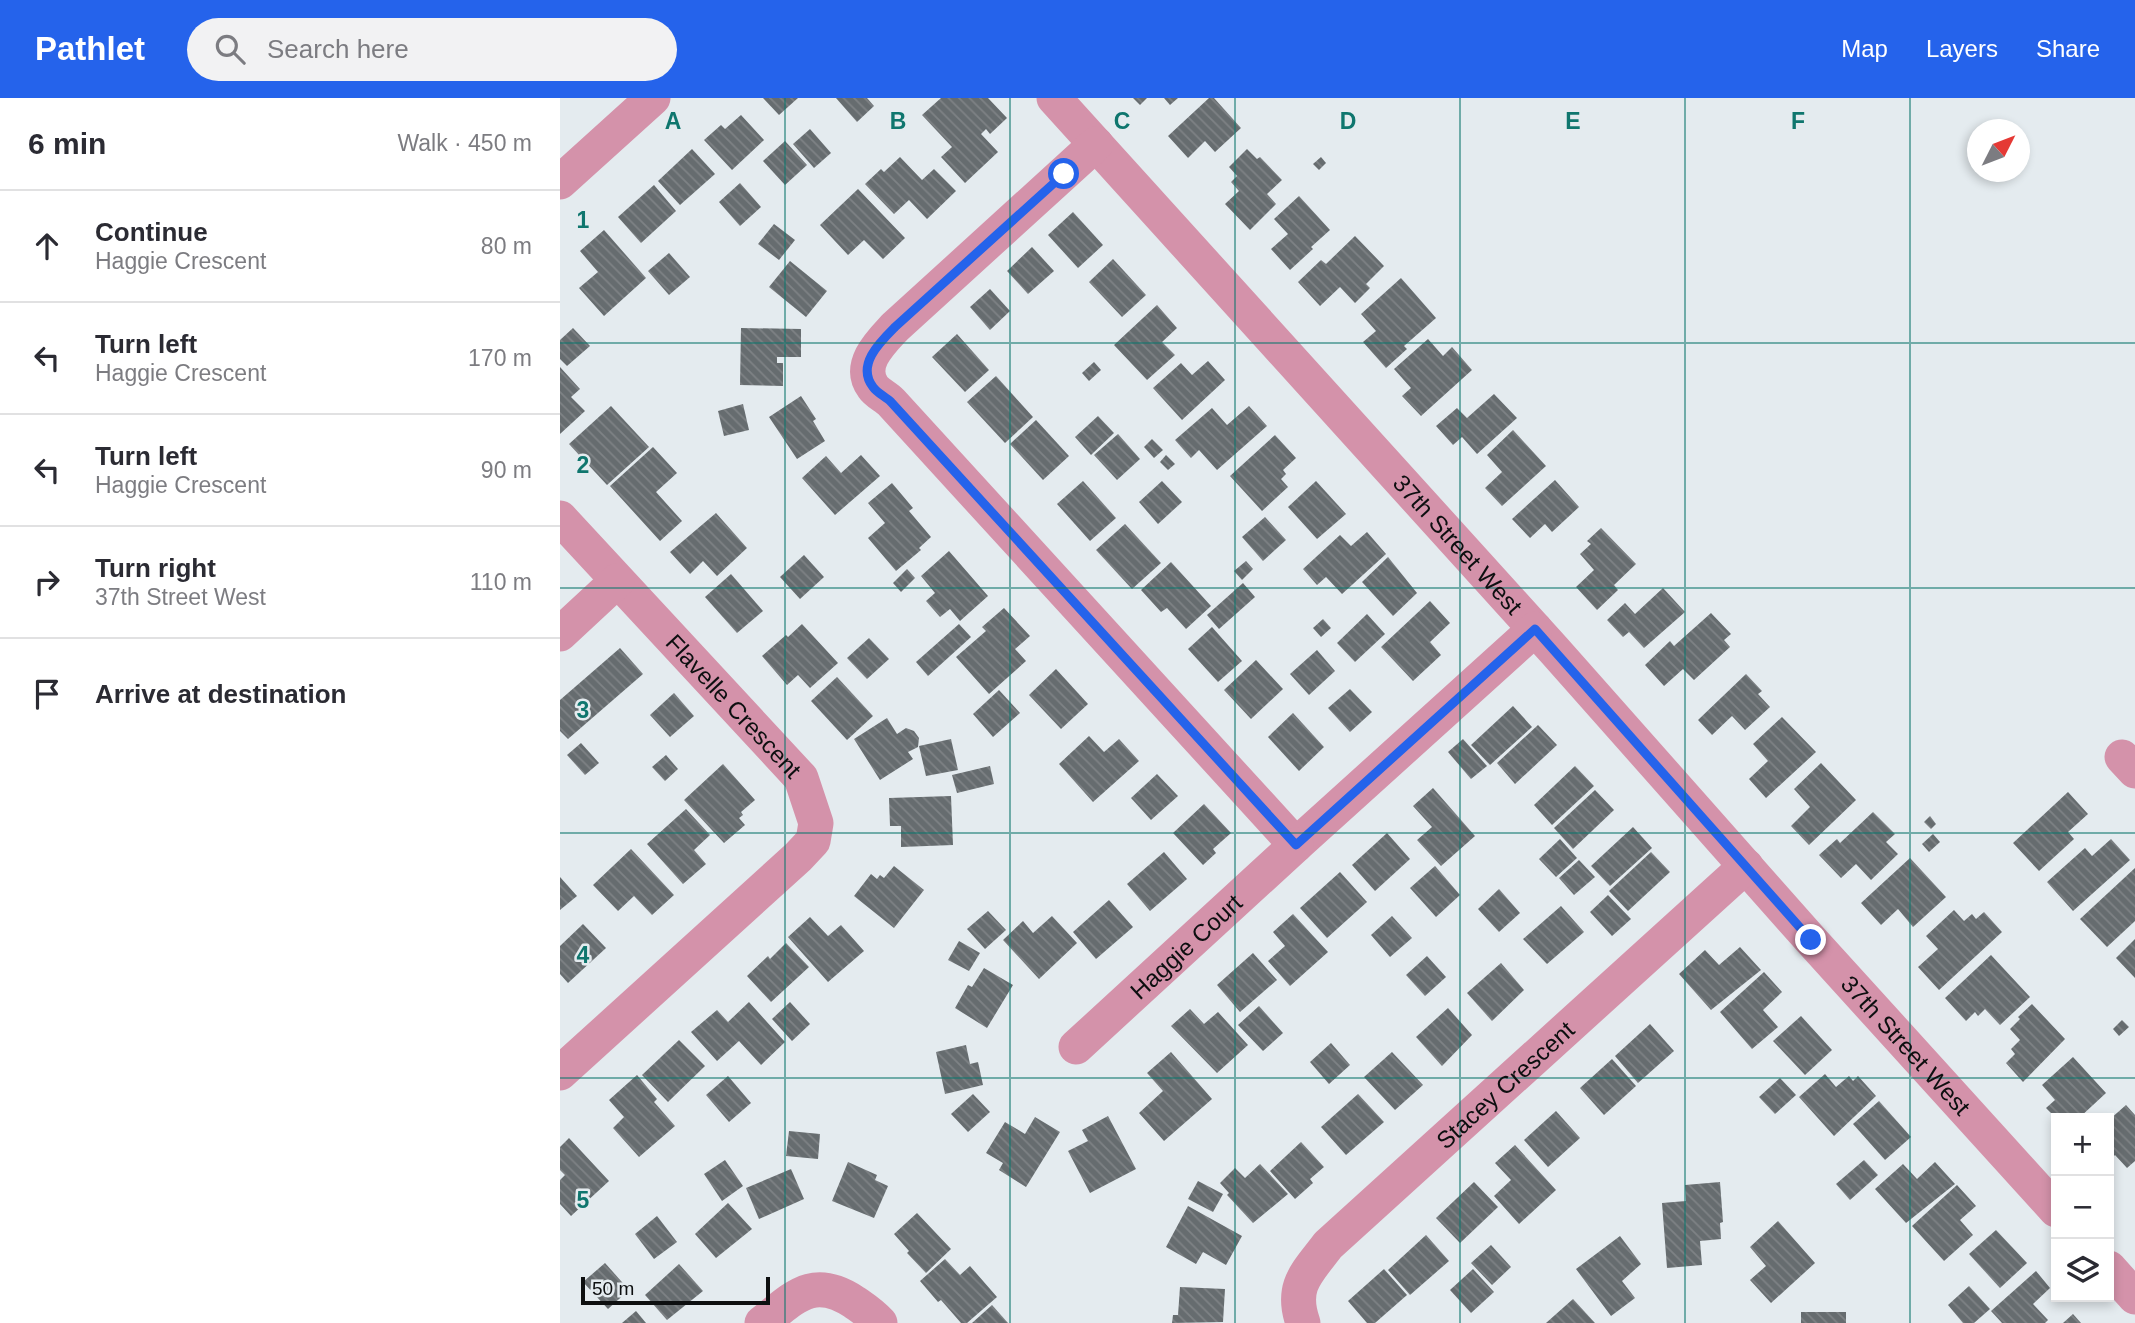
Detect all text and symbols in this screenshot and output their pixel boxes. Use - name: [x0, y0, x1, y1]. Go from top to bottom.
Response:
- search box: [187, 18, 677, 81]
- text: Pathlet: [35, 30, 145, 67]
- icon: search: [211, 30, 249, 68]
- text: Search here: [267, 34, 409, 64]
- text: Map: [1841, 35, 1888, 62]
- text: Layers: [1926, 35, 1998, 62]
- text: Share: [2036, 35, 2100, 62]
- text: A: [665, 108, 681, 134]
- text: B: [890, 108, 906, 134]
- text: C: [1114, 108, 1130, 134]
- text: D: [1340, 108, 1356, 134]
- text: E: [1565, 108, 1581, 134]
- text: F: [1791, 108, 1805, 134]
- north arrow: [1967, 119, 2030, 182]
- text: 6 min: [28, 127, 106, 160]
- text: Walk · 450 m: [397, 130, 532, 156]
- route start: [1048, 158, 1079, 189]
- text: 1: [577, 207, 590, 233]
- text: Continue: [95, 217, 208, 247]
- icon: ahead: [28, 227, 66, 265]
- text: 80 m: [481, 233, 532, 259]
- text: Haggie Crescent: [95, 248, 266, 274]
- text: Turn left: [95, 329, 197, 359]
- icon: left: [28, 339, 66, 377]
- text: 170 m: [468, 345, 532, 371]
- text: Haggie Crescent: [95, 360, 266, 386]
- text: Turn left: [95, 441, 197, 471]
- icon: left: [28, 451, 66, 489]
- text: 2: [577, 452, 589, 478]
- text: 90 m: [481, 457, 532, 483]
- street label: 37th Street West: [1388, 469, 1528, 620]
- text: Haggie Crescent: [95, 472, 266, 498]
- text: Turn right: [95, 553, 216, 583]
- icon: right: [28, 563, 66, 601]
- text: 110 m: [470, 569, 532, 595]
- text: 37th Street West: [95, 584, 266, 610]
- street label: Flavelle Crescent: [661, 629, 807, 783]
- icon: arrive: [28, 675, 66, 713]
- text: Arrive at destination: [95, 679, 346, 709]
- text: 3: [577, 697, 589, 723]
- street label: Haggie Court: [1124, 888, 1247, 1004]
- route end: [1795, 924, 1826, 955]
- text: 4: [577, 942, 590, 968]
- street label: 37th Street West: [1836, 970, 1976, 1120]
- street label: Stacey Crescent: [1431, 1015, 1579, 1154]
- map controls: [2051, 1113, 2114, 1302]
- button: +: [2051, 1113, 2114, 1176]
- button: −: [2051, 1176, 2114, 1239]
- text: 5: [577, 1187, 590, 1213]
- button: layers: [2051, 1239, 2114, 1302]
- scale bar: [581, 1274, 770, 1306]
- text: 50 m: [592, 1278, 634, 1299]

